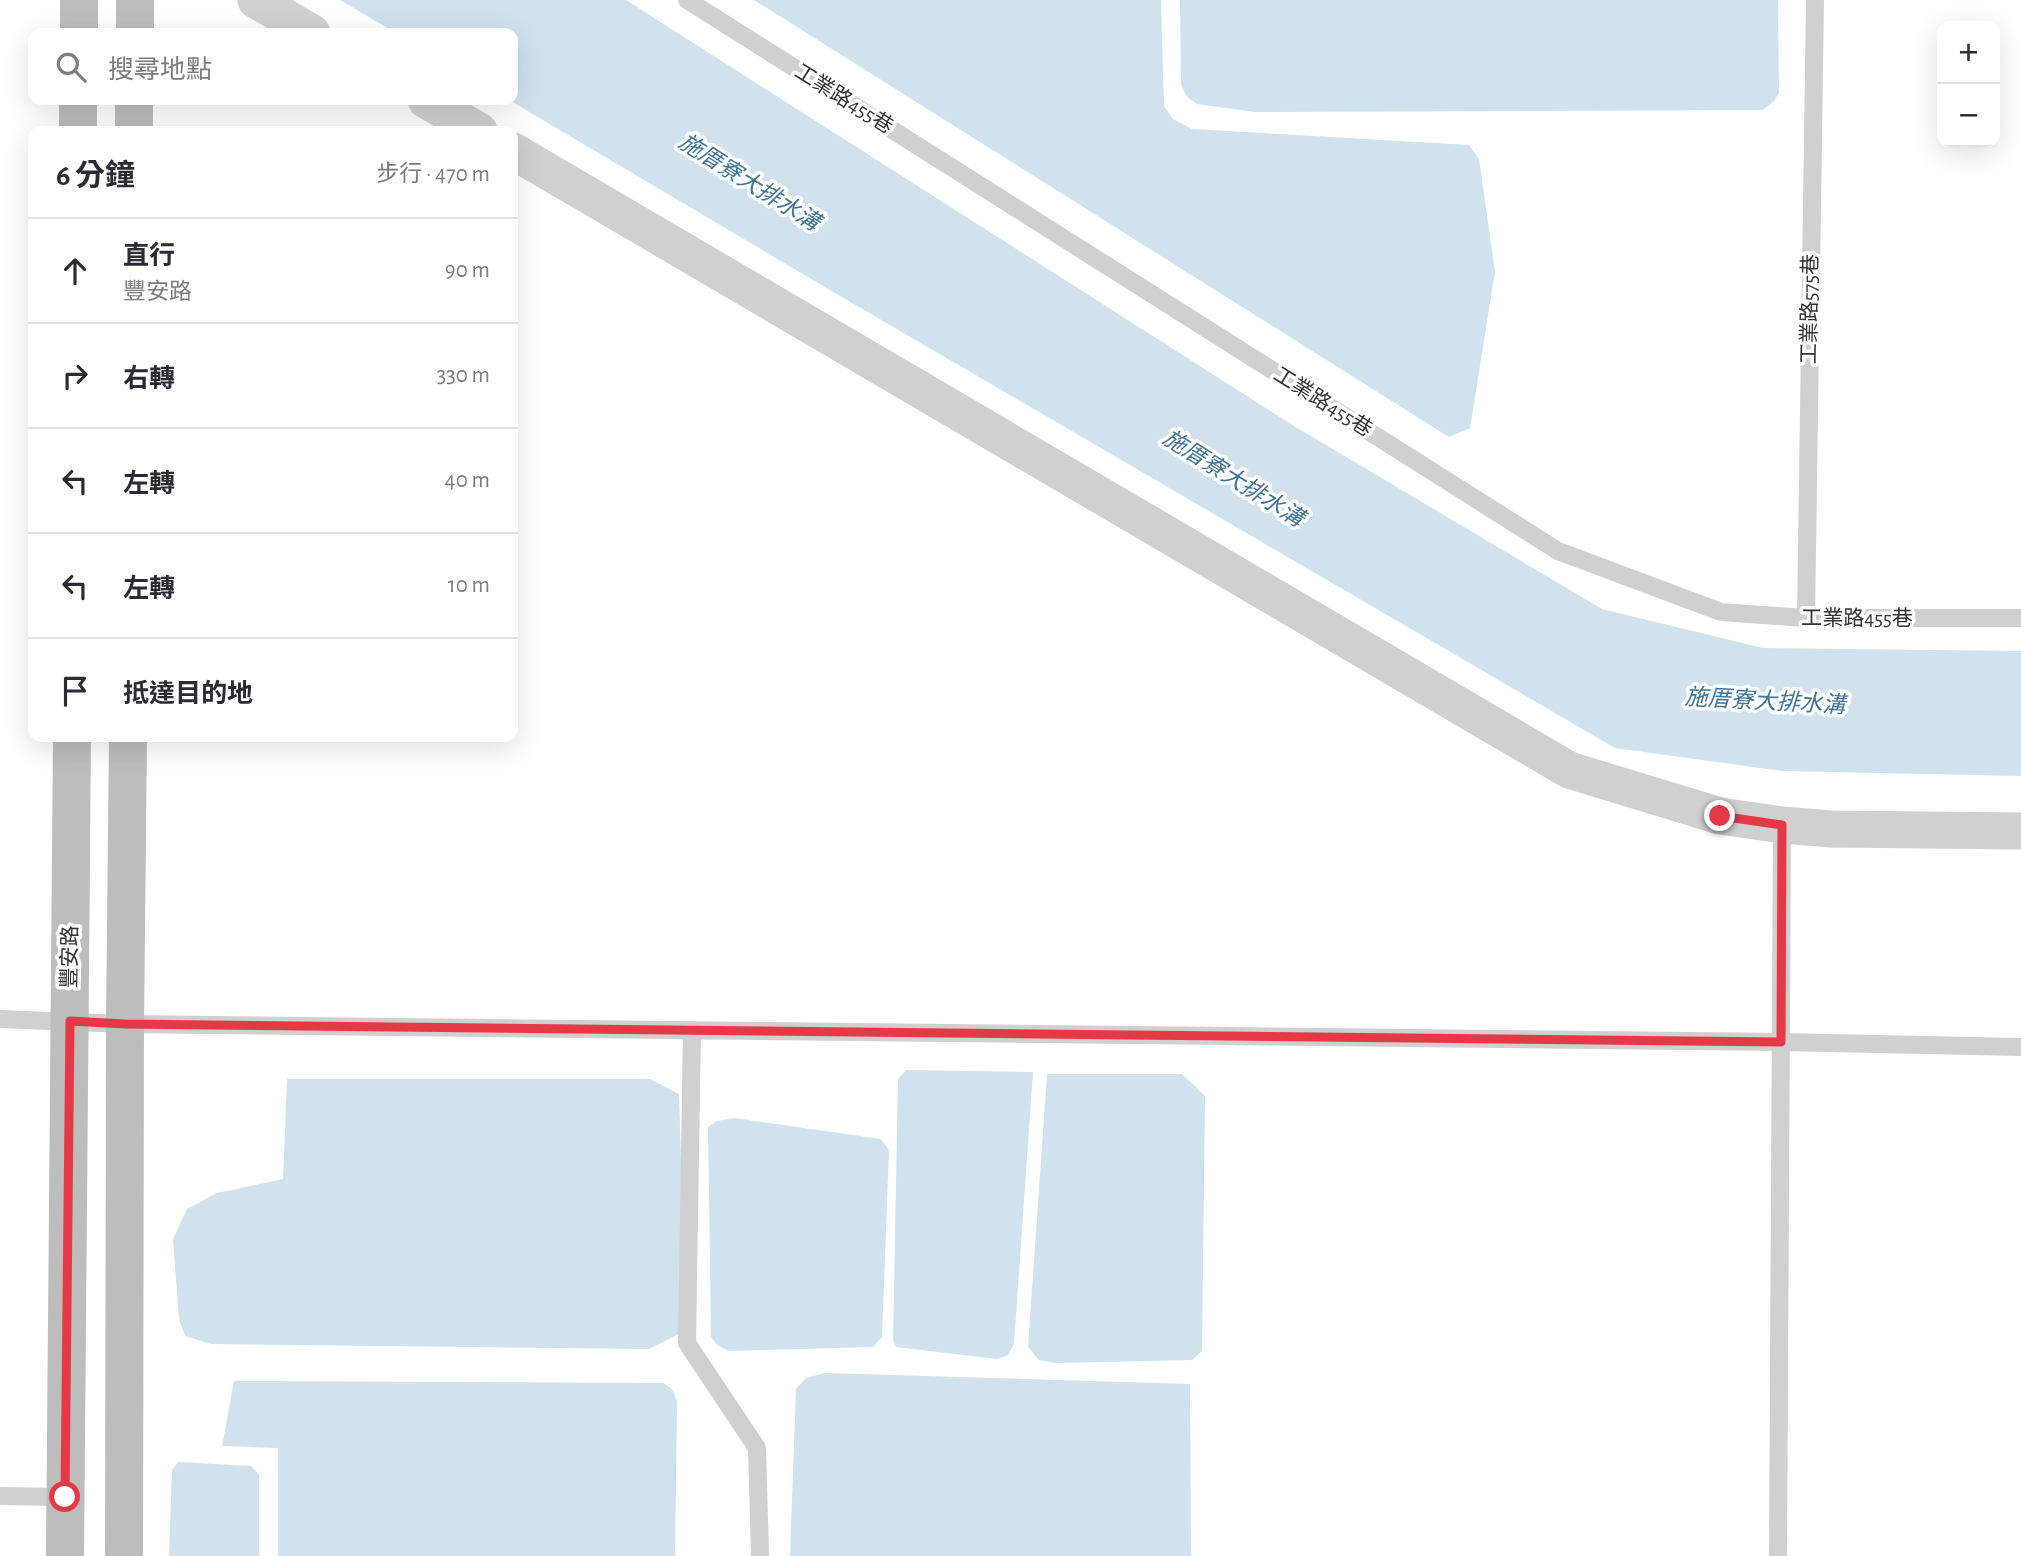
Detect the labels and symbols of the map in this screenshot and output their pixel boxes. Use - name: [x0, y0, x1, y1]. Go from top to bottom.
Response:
- street label: 工業路455巷: [791, 60, 897, 137]
- water label: 施厝寮大排水溝: [675, 129, 827, 237]
- street label: 工業路575巷: [1798, 254, 1821, 364]
- street label: 工業路455巷: [1270, 363, 1376, 440]
- water label: 施厝寮大排水溝: [1159, 425, 1311, 533]
- street label: 工業路455巷: [1801, 607, 1913, 629]
- water label: 施厝寮大排水溝: [1684, 684, 1849, 718]
- route end: [1704, 800, 1735, 831]
- street label: 豐安路: [58, 925, 81, 989]
- route start: [49, 1481, 80, 1512]

